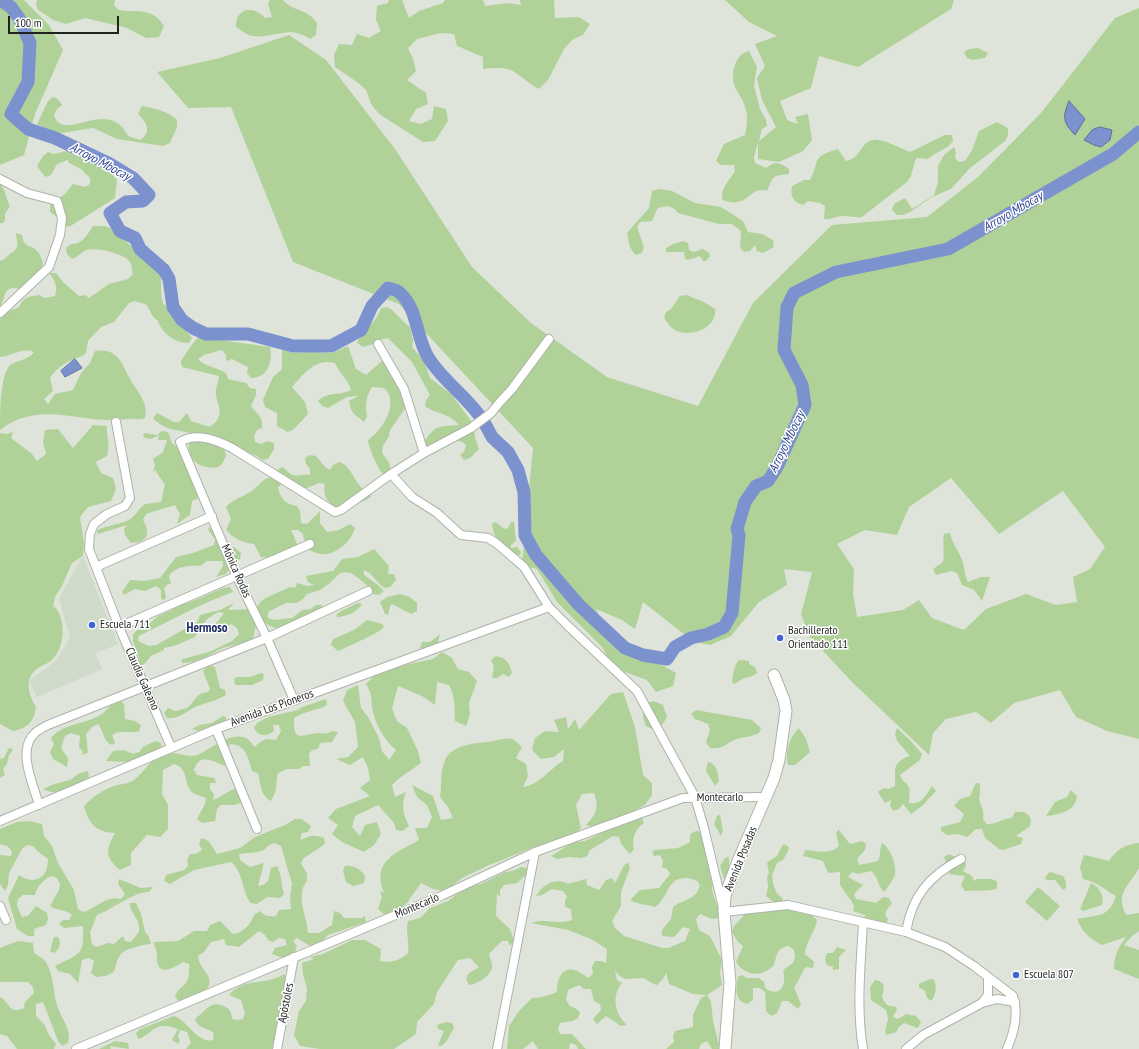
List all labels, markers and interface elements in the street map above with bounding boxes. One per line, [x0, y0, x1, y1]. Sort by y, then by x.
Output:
scale bar [10, 8, 121, 34]
text: 100 m [15, 15, 42, 30]
water label: Arroyo Mbocay [67, 140, 133, 184]
water label: Arroyo Mbocay [980, 189, 1046, 235]
water label: Arroyo Mbocay [765, 409, 809, 475]
street label: Mónica Rodas [218, 542, 254, 600]
place label: Escuela 711 [100, 618, 150, 632]
marker: Escuela 711 [87, 620, 97, 630]
district label: Hermoso [186, 620, 228, 636]
place label: Bachillerato Orientado 111 [788, 624, 848, 652]
marker: Bachillerato Orientado 111 [775, 633, 785, 643]
street label: Claudia Galeano [122, 645, 162, 713]
street label: Avenida Los Pioneros [228, 686, 316, 730]
street label: Montecarlo [697, 791, 743, 805]
street label: Avenida Posadas [721, 825, 761, 893]
street label: Montecarlo [393, 890, 441, 922]
place label: Escuela 807 [1024, 968, 1074, 982]
marker: Escuela 807 [1011, 970, 1021, 980]
street label: Apóstoles [275, 982, 297, 1024]

